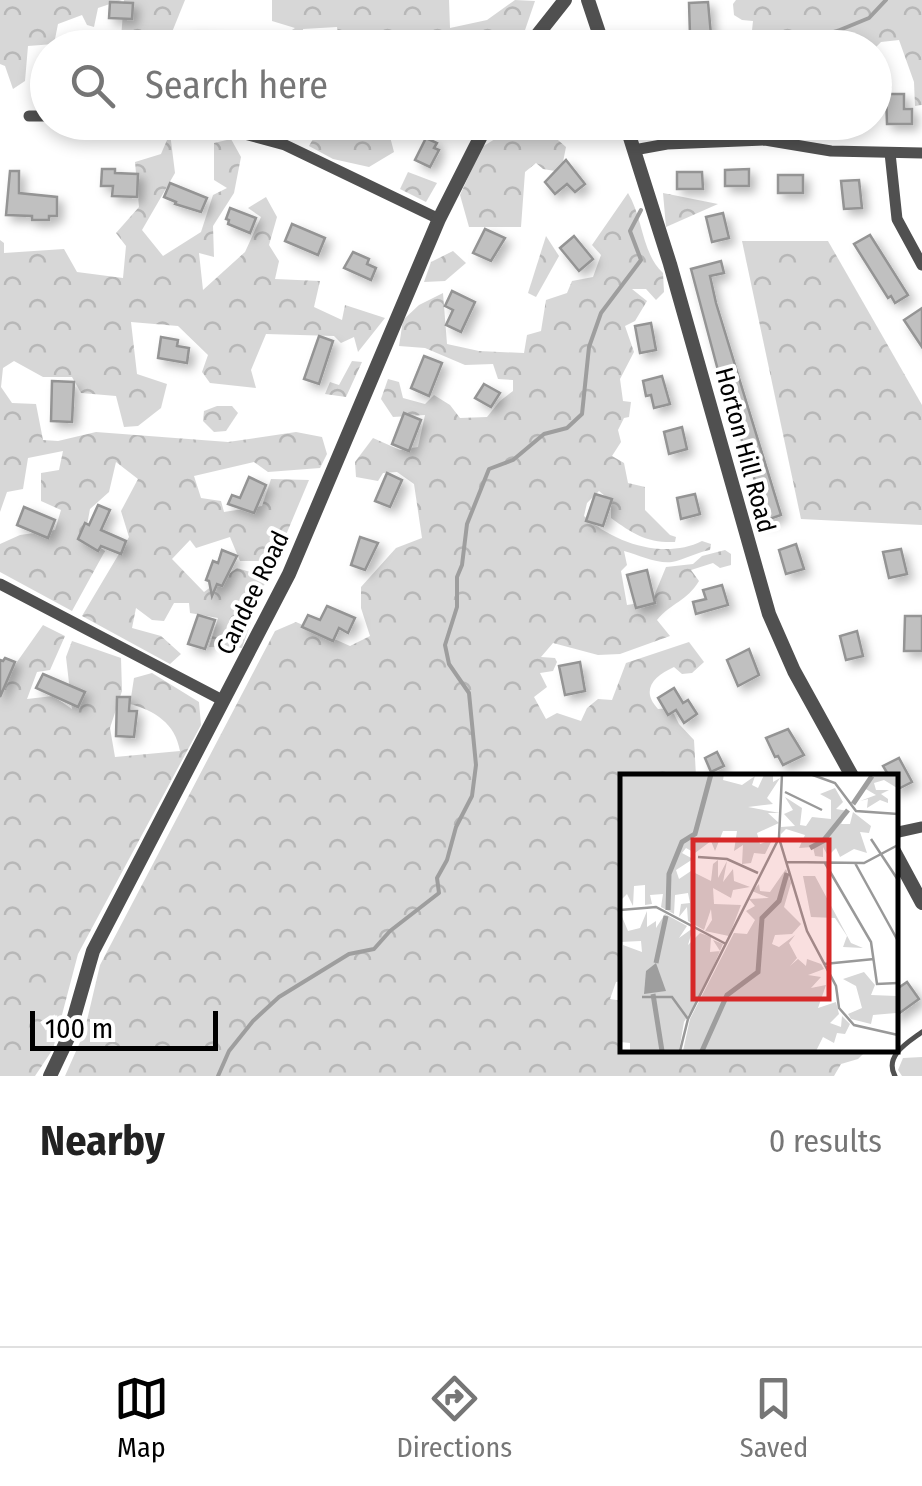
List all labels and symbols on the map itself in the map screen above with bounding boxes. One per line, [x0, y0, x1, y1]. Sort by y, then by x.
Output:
street label: Horton Hill Road [709, 364, 781, 536]
street label: Candee Road [210, 526, 296, 660]
inset map [620, 774, 897, 1051]
scale bar [30, 1006, 218, 1050]

